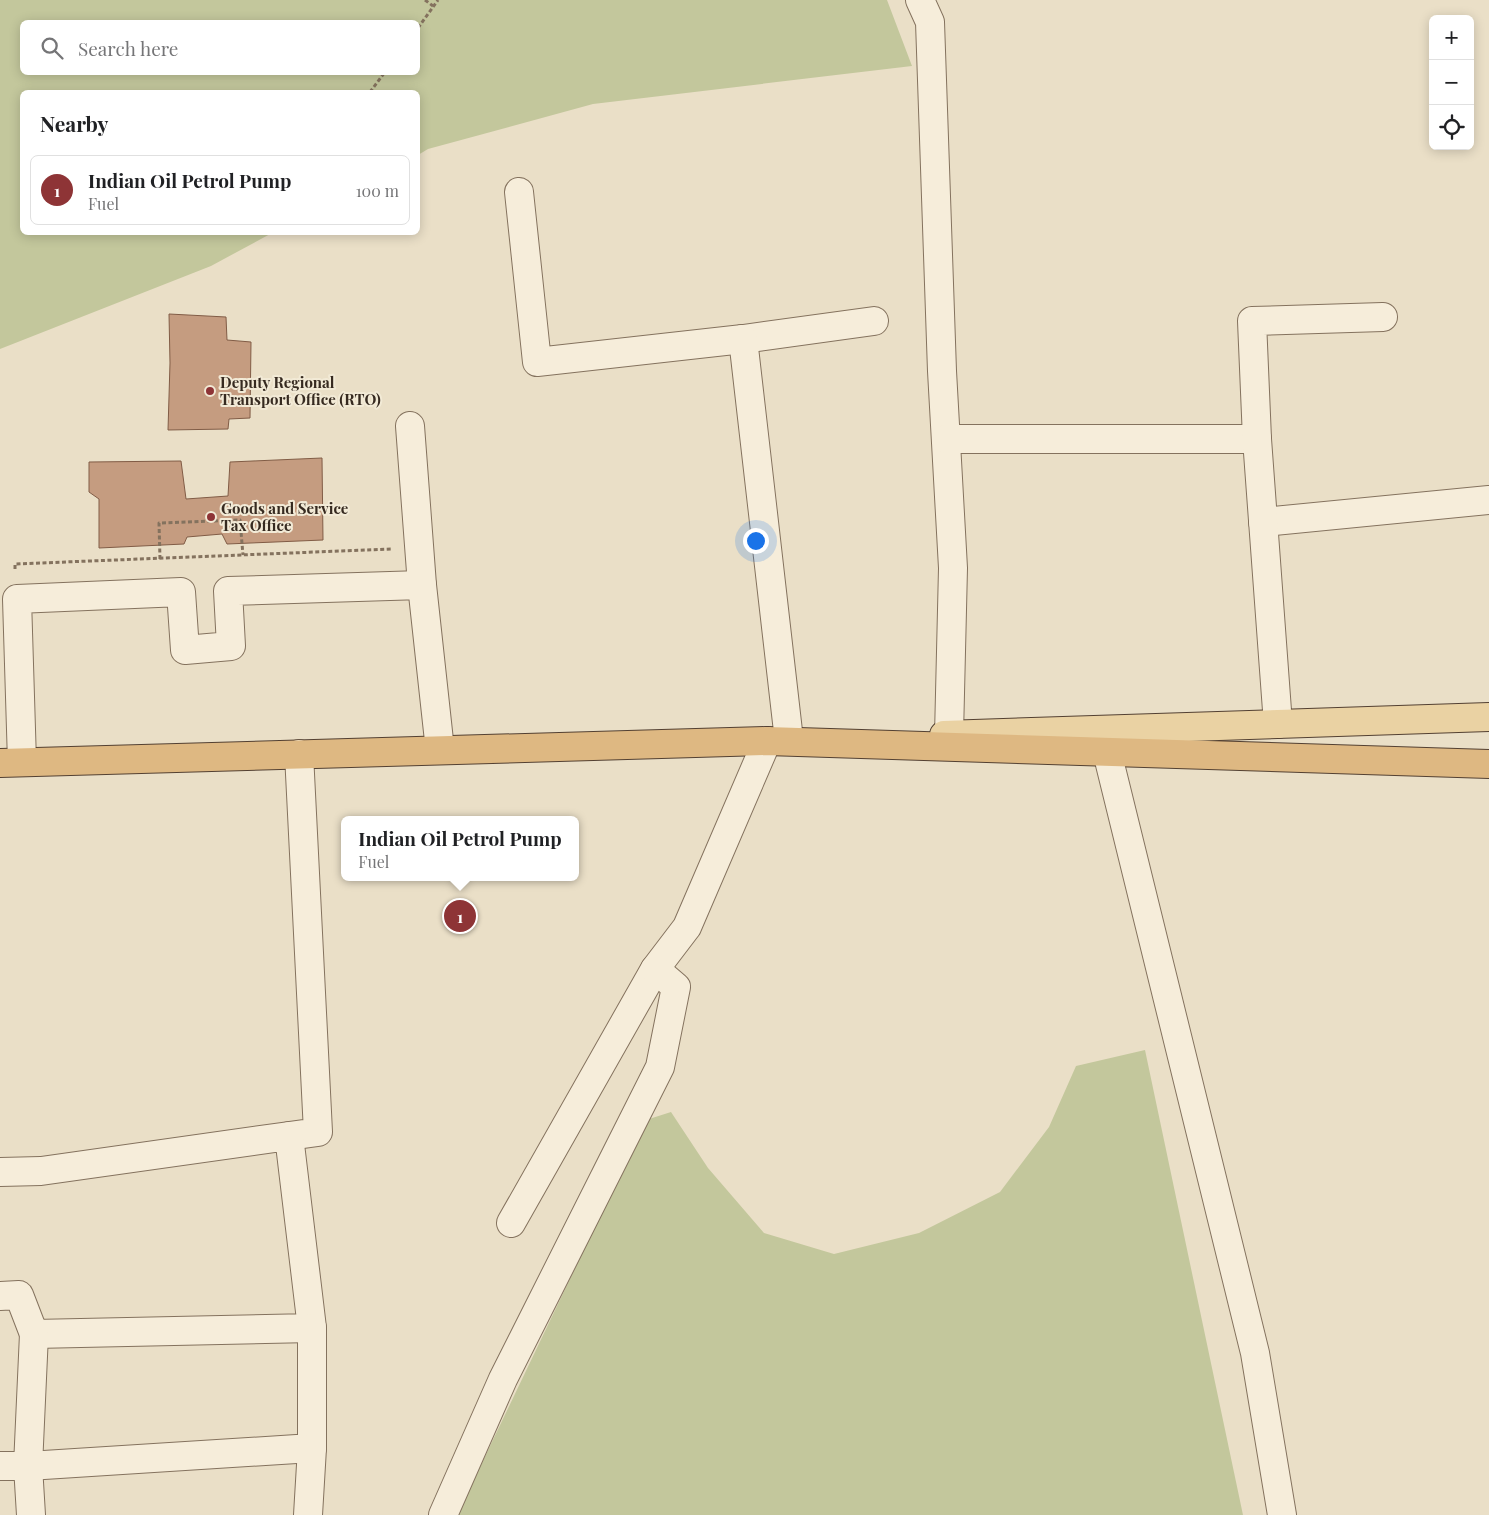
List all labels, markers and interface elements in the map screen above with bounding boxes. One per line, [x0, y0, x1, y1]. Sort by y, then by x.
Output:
map controls [1429, 15, 1474, 150]
button: + [1429, 15, 1474, 60]
search box [20, 20, 420, 75]
icon: search [38, 34, 66, 62]
text: Search here [78, 35, 178, 61]
button: − [1429, 60, 1474, 105]
button: locate [1429, 105, 1474, 150]
text: Nearby [40, 109, 109, 137]
text: Indian Oil Petrol Pump [88, 167, 291, 193]
text: 1 [54, 180, 60, 201]
text: 100 m [356, 180, 399, 201]
text: Fuel [88, 193, 119, 214]
place label: Deputy Regional Transport Office (RTO) [220, 372, 381, 409]
marker: Deputy Regional Transport Office (RTO) [204, 385, 216, 397]
place label: Goods and Service Tax Office [221, 498, 349, 535]
marker: Goods and Service Tax Office [205, 511, 217, 523]
your location [743, 528, 769, 554]
popup [341, 816, 579, 881]
text: Indian Oil Petrol Pump [358, 825, 562, 851]
text: Fuel [358, 851, 389, 872]
pin: 1 [444, 897, 476, 935]

